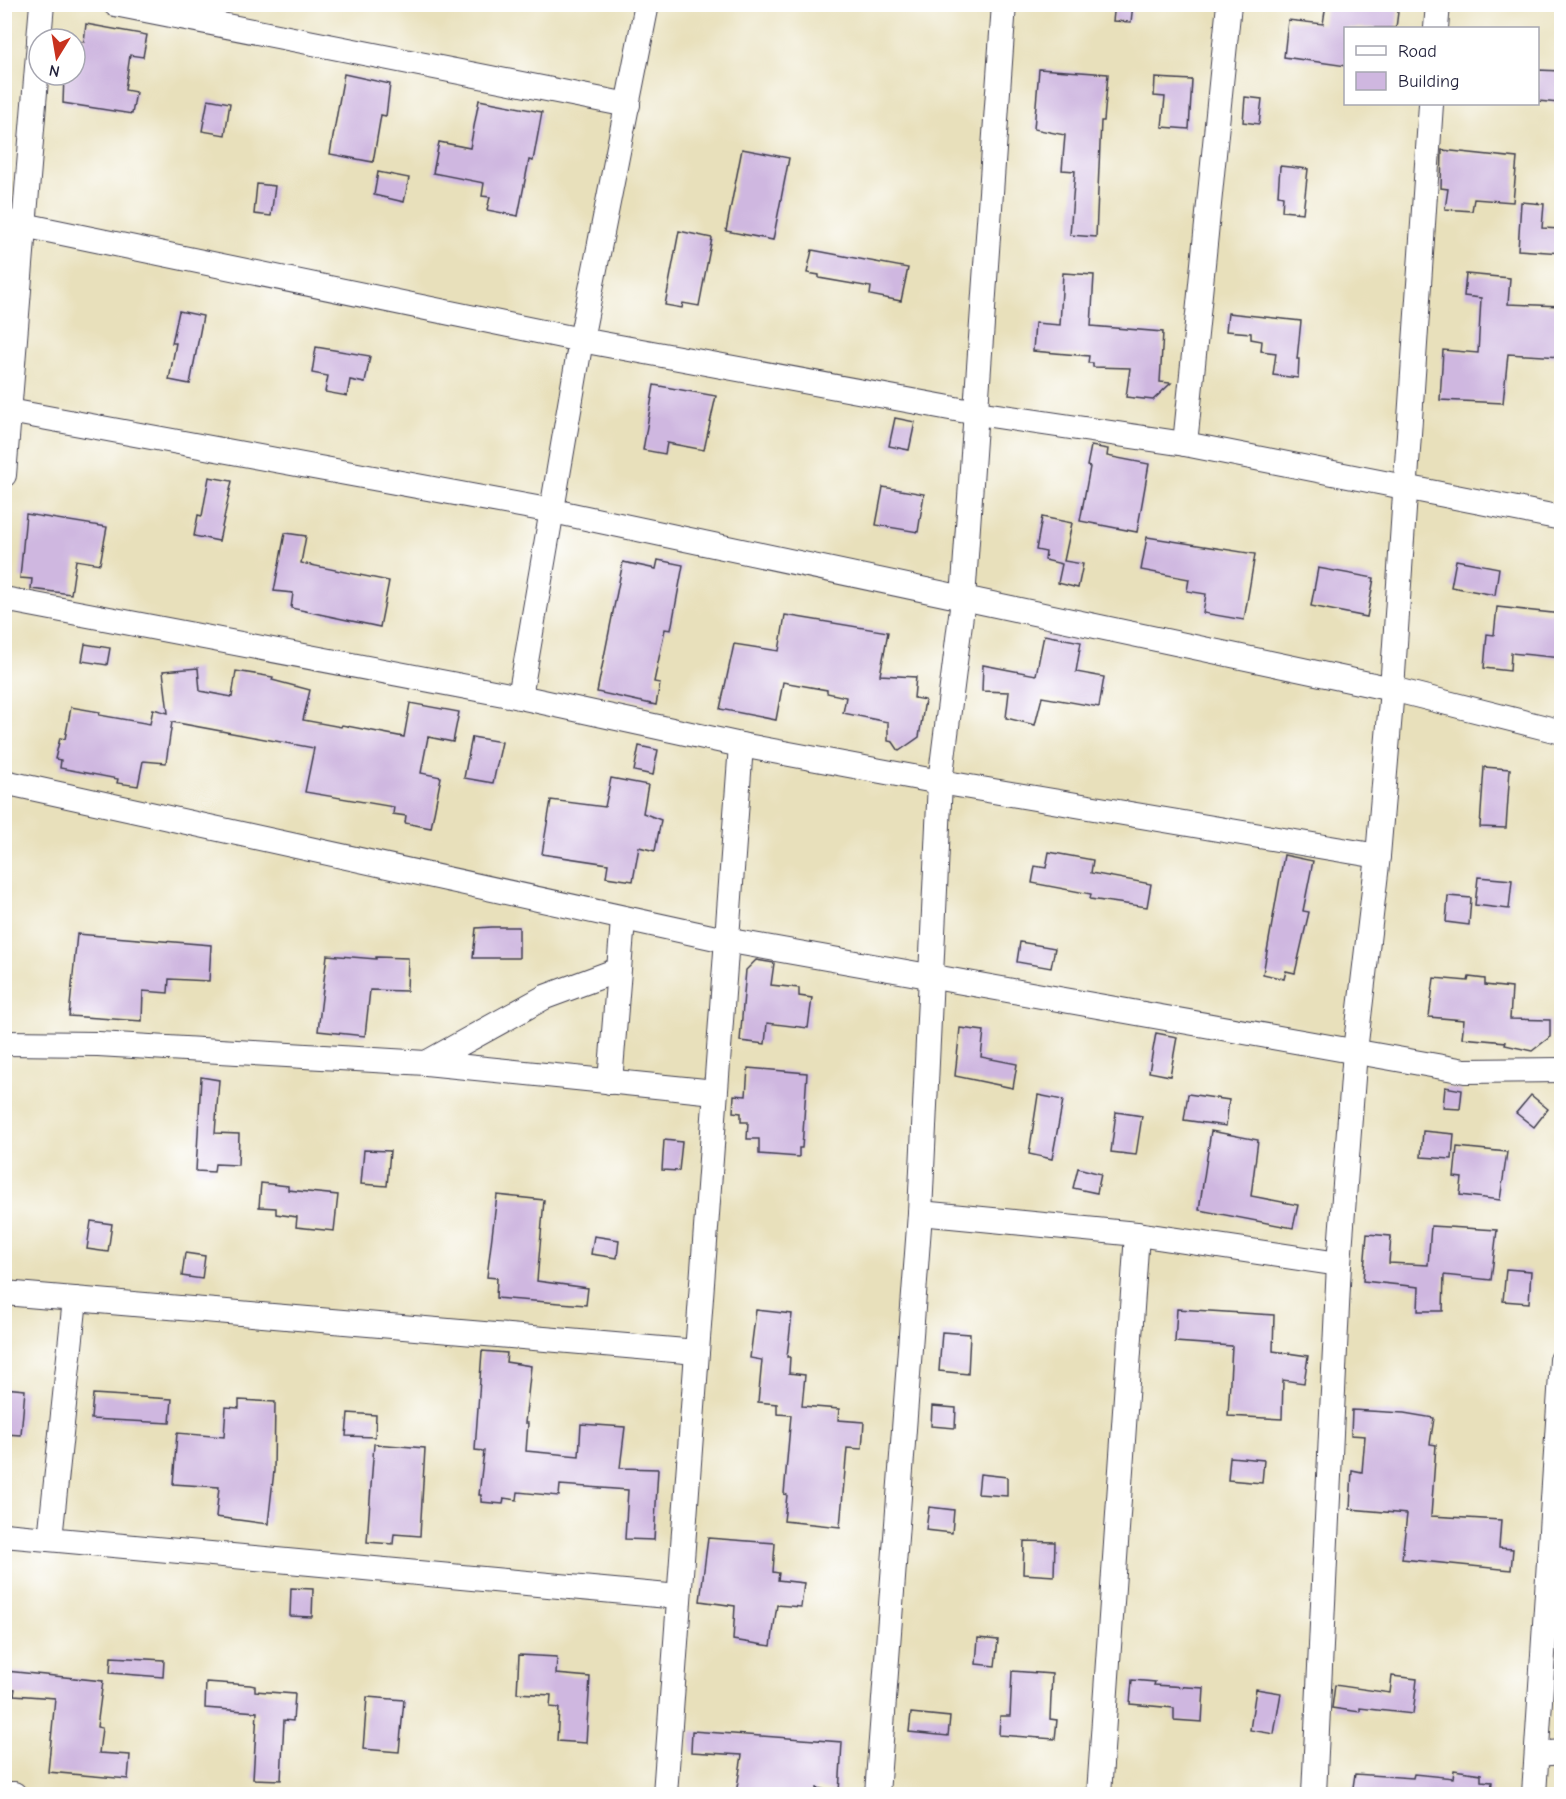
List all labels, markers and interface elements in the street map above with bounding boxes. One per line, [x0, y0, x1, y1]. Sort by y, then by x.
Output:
north arrow [27, 27, 87, 87]
legend [1344, 27, 1539, 105]
text: Road [1398, 41, 1437, 62]
text: N [47, 61, 61, 81]
text: Building [1398, 71, 1460, 92]

